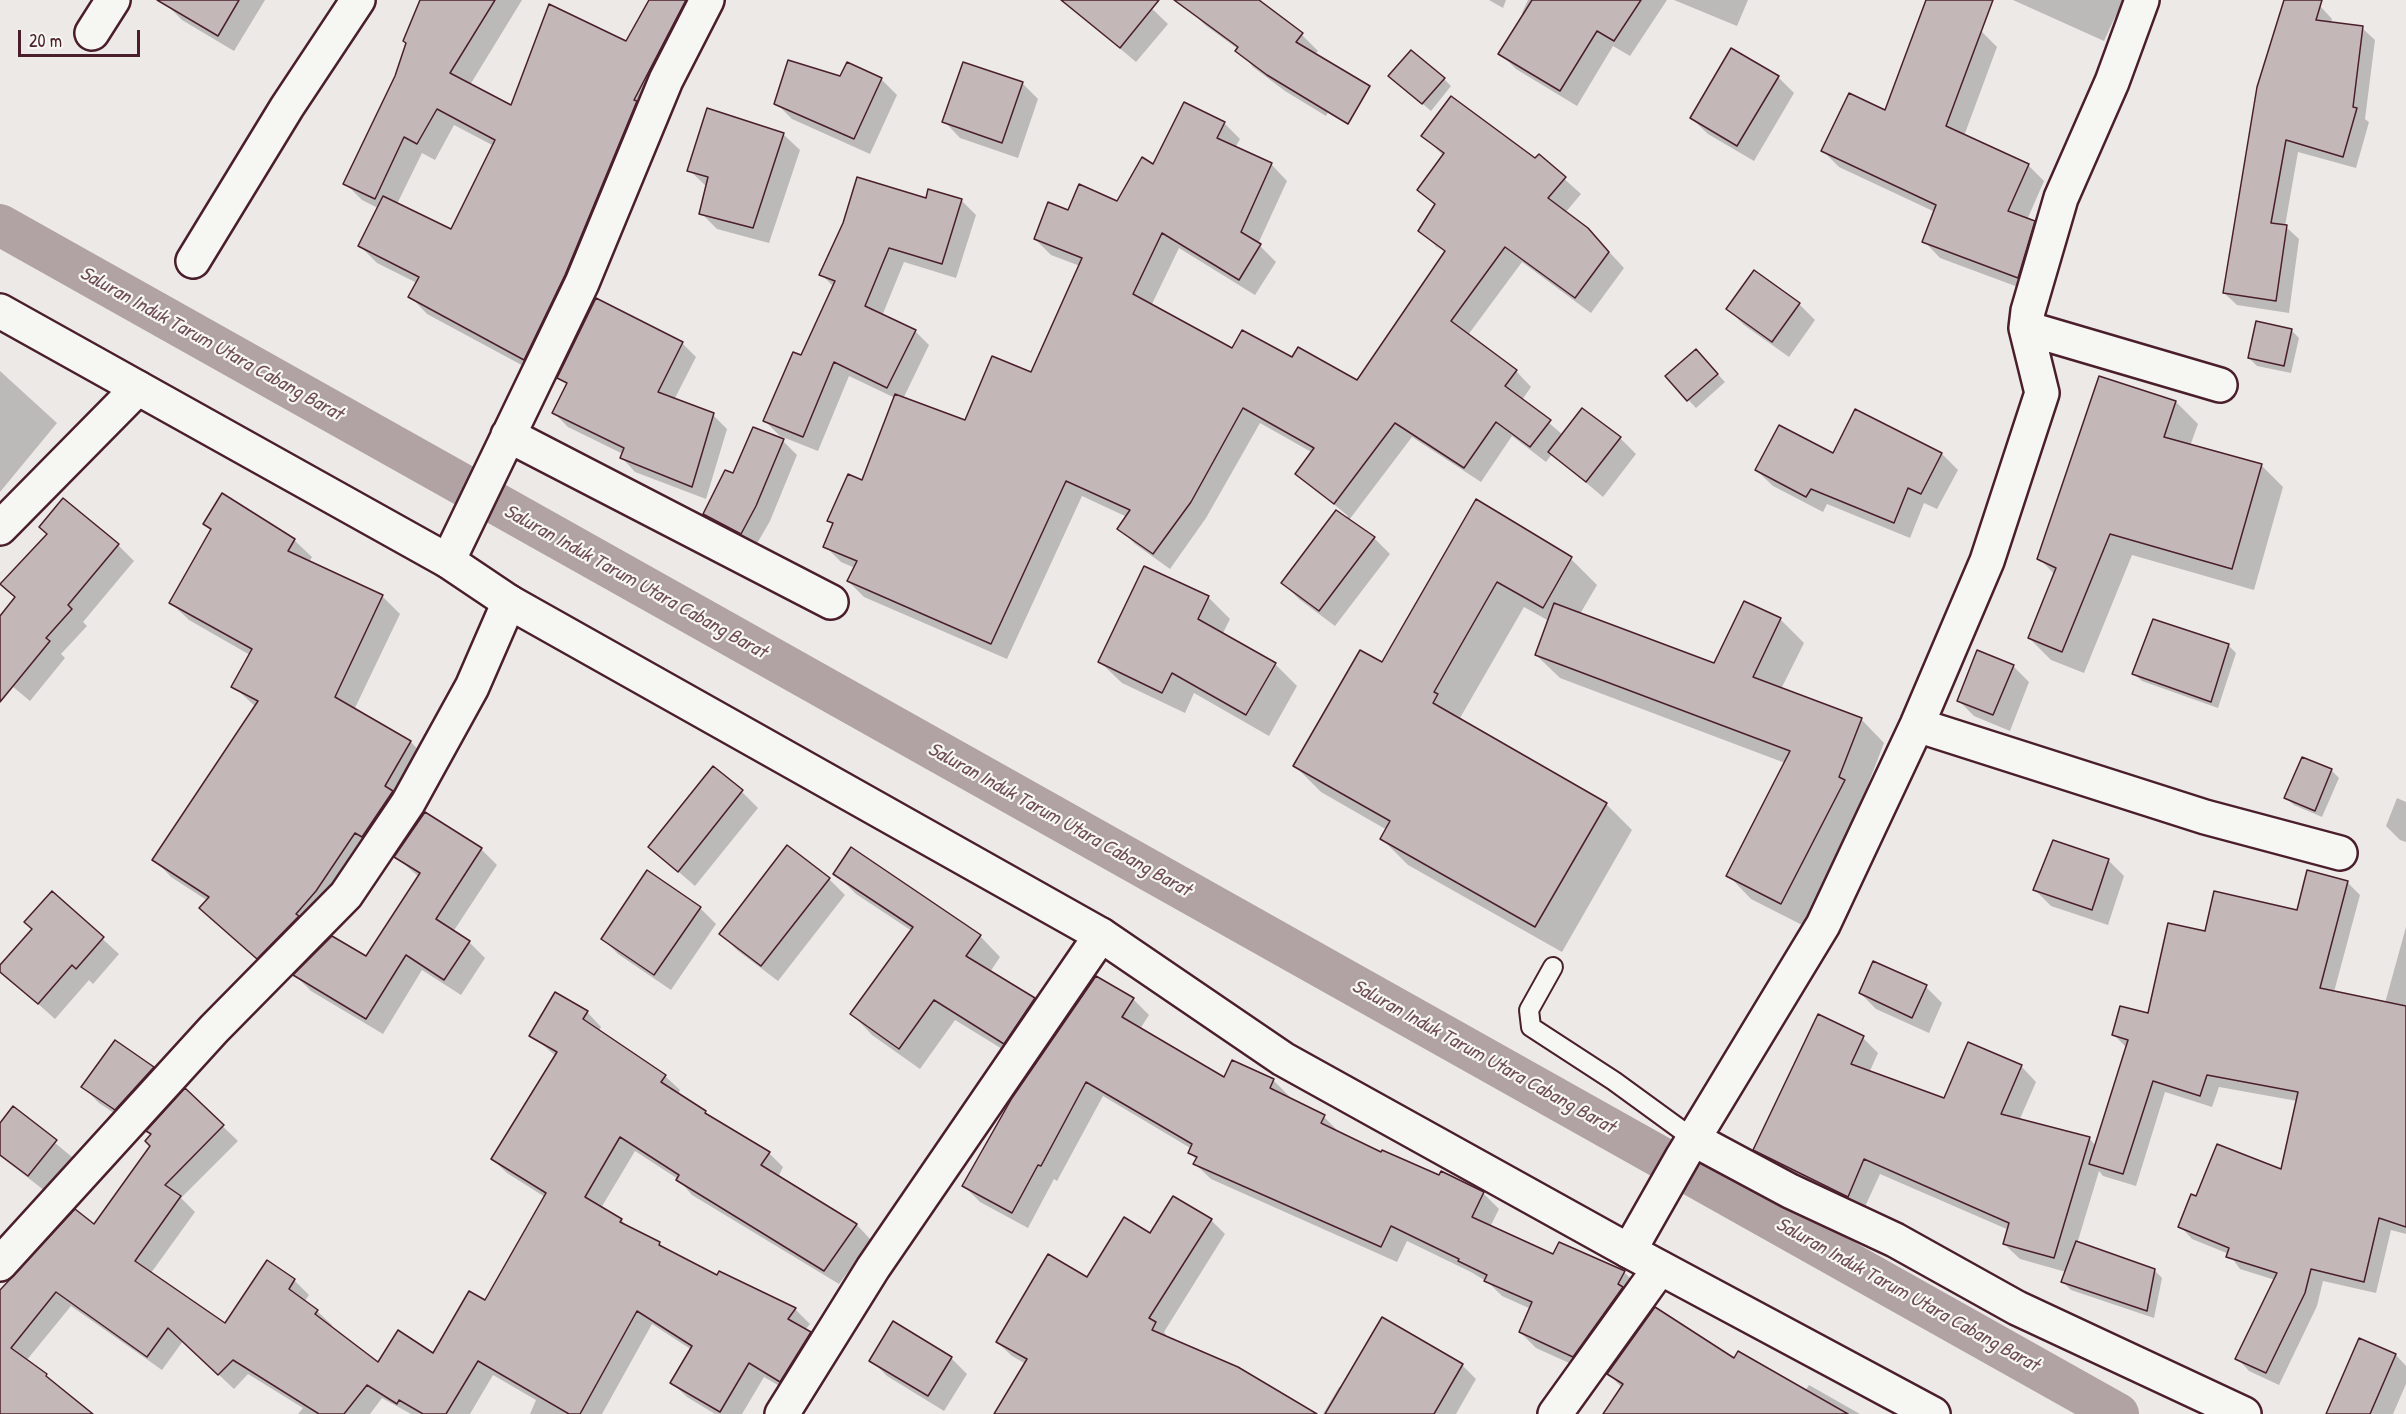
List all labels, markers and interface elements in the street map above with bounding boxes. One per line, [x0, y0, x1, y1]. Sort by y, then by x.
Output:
scale bar [21, 18, 142, 56]
text: 20 m [29, 28, 62, 53]
water label: Saluran Induk Tarum Utara Cabang Barat [75, 262, 347, 426]
water label: Saluran Induk Tarum Utara Cabang Barat [499, 500, 771, 664]
water label: Saluran Induk Tarum Utara Cabang Barat [923, 738, 1195, 902]
water label: Saluran Induk Tarum Utara Cabang Barat [1347, 975, 1619, 1139]
water label: Saluran Induk Tarum Utara Cabang Barat [1771, 1213, 2043, 1377]

